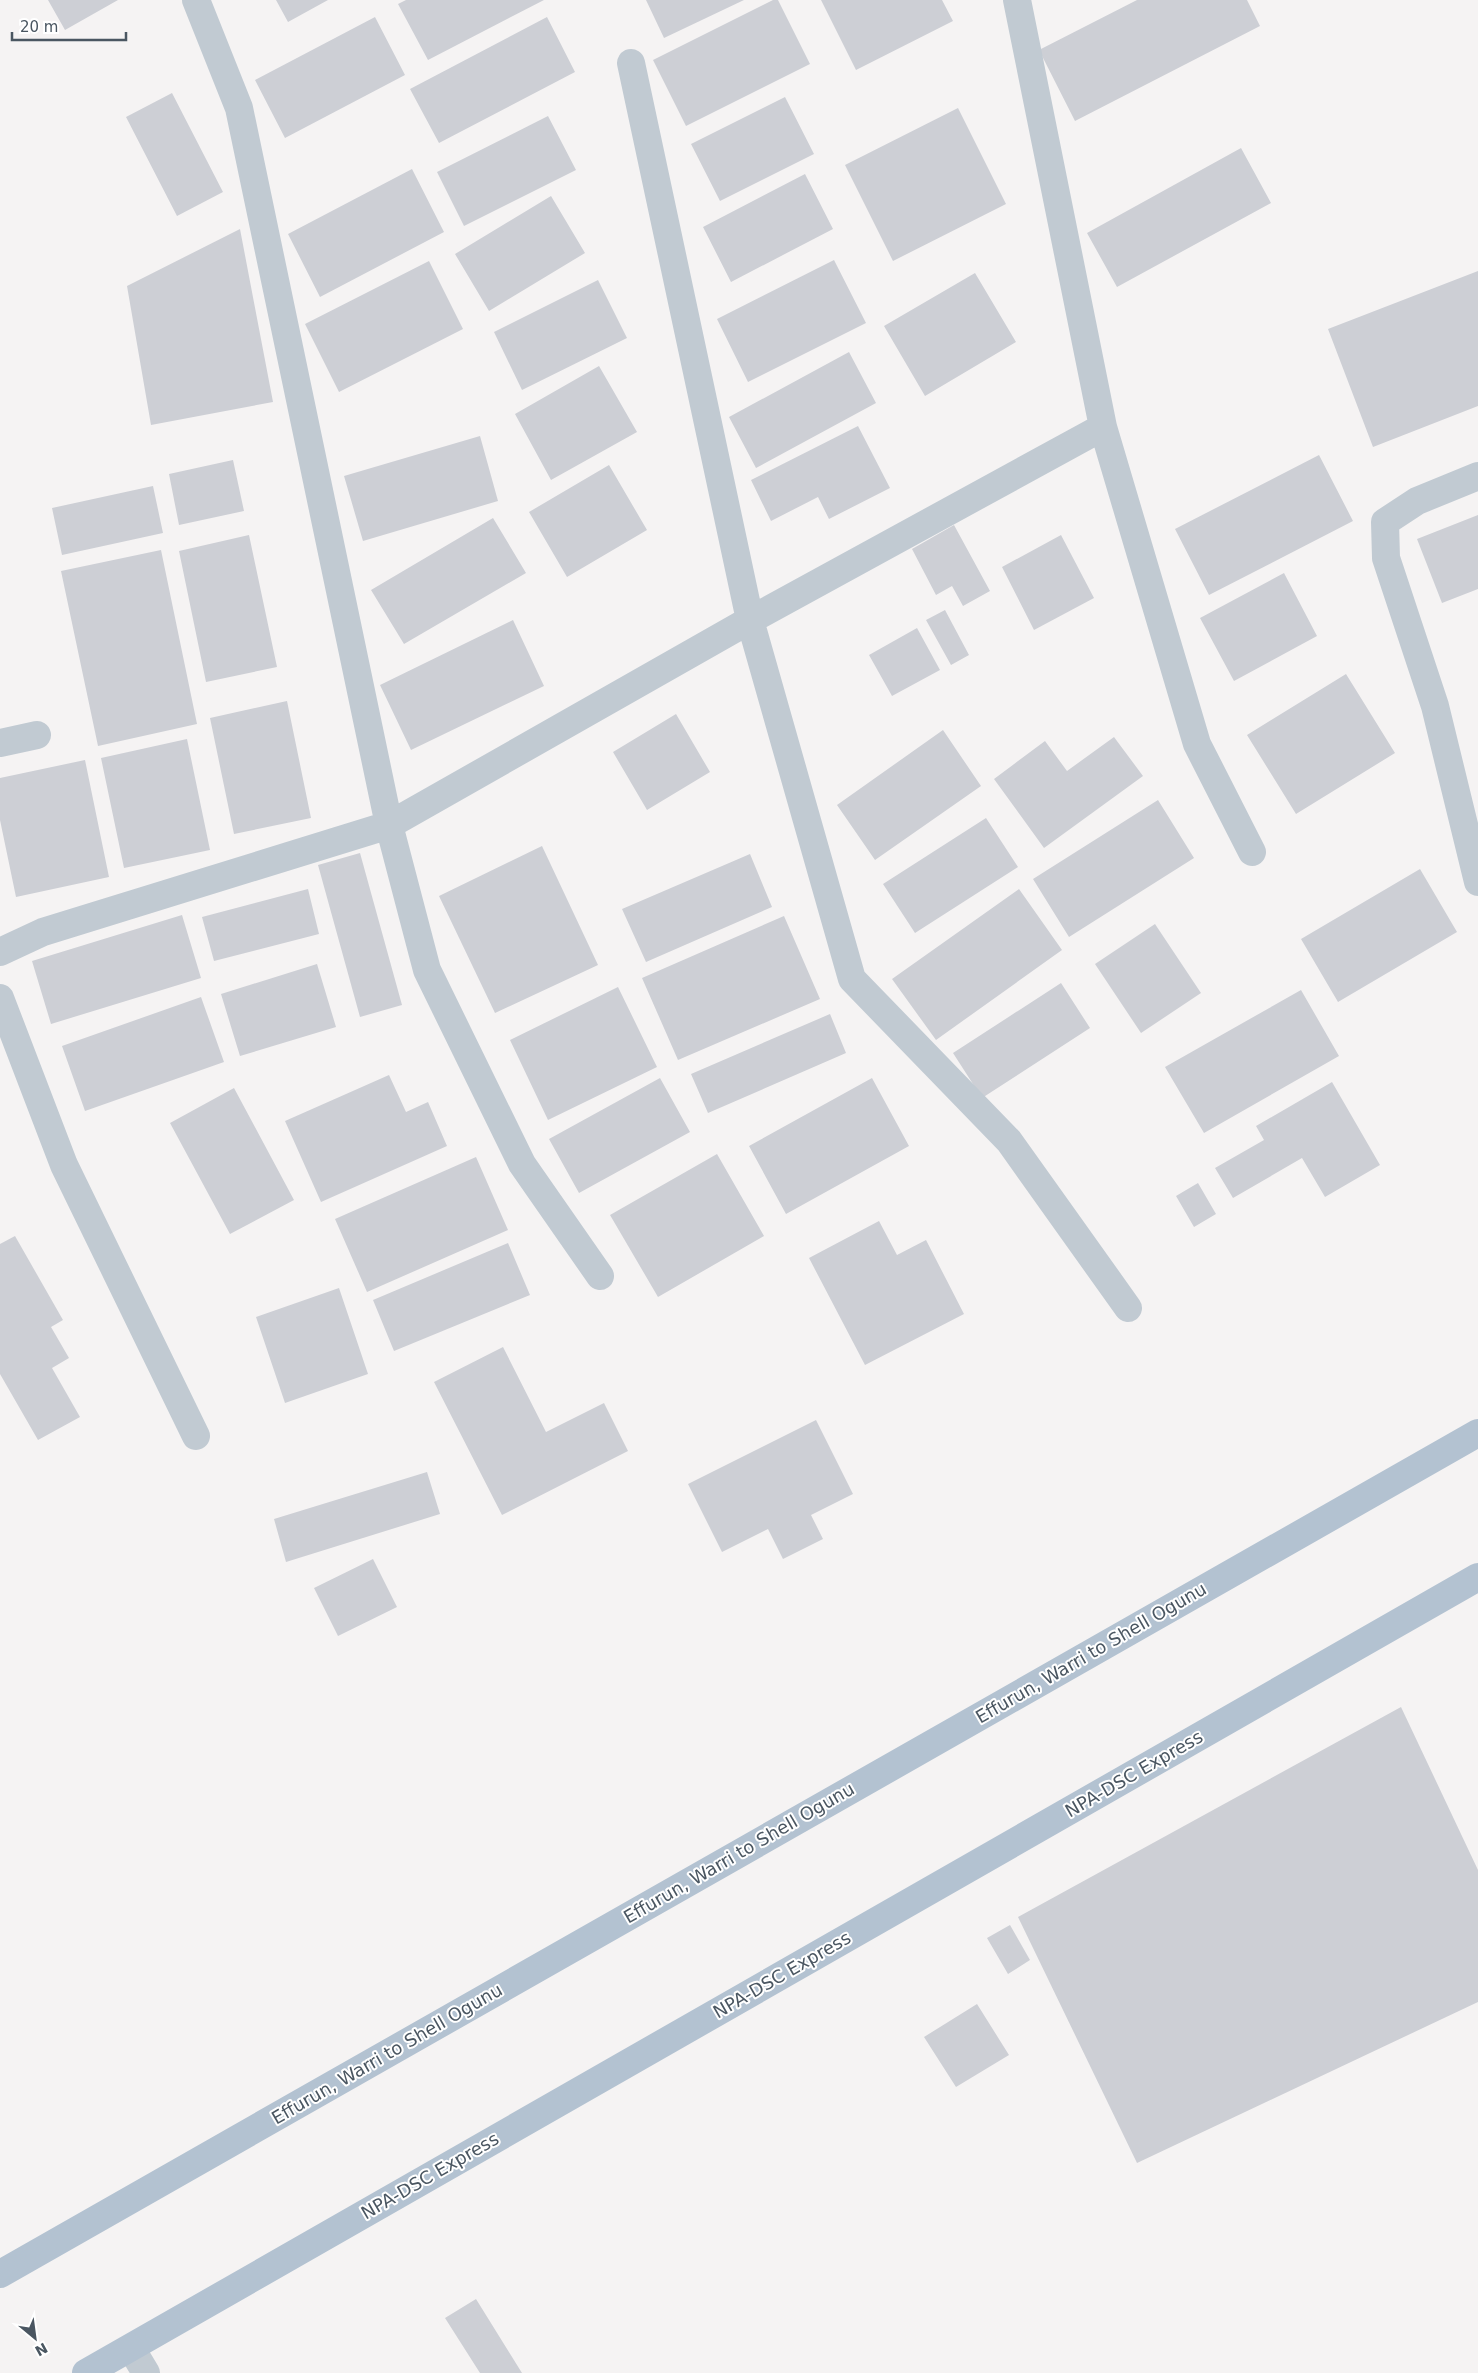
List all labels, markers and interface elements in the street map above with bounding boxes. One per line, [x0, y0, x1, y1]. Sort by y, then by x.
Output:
scale bar [12, 10, 126, 42]
text: 20 m [20, 18, 58, 36]
street label: Effurun, Warri to Shell Ogunu [972, 1578, 1210, 1727]
street label: NPA-DSC Express [1061, 1726, 1206, 1822]
street label: Effurun, Warri to Shell Ogunu [620, 1778, 858, 1927]
street label: NPA-DSC Express [709, 1927, 854, 2023]
street label: Effurun, Warri to Shell Ogunu [268, 1979, 506, 2128]
street label: NPA-DSC Express [357, 2128, 502, 2224]
north arrow [10, 2313, 60, 2363]
text: N [32, 2340, 50, 2359]

